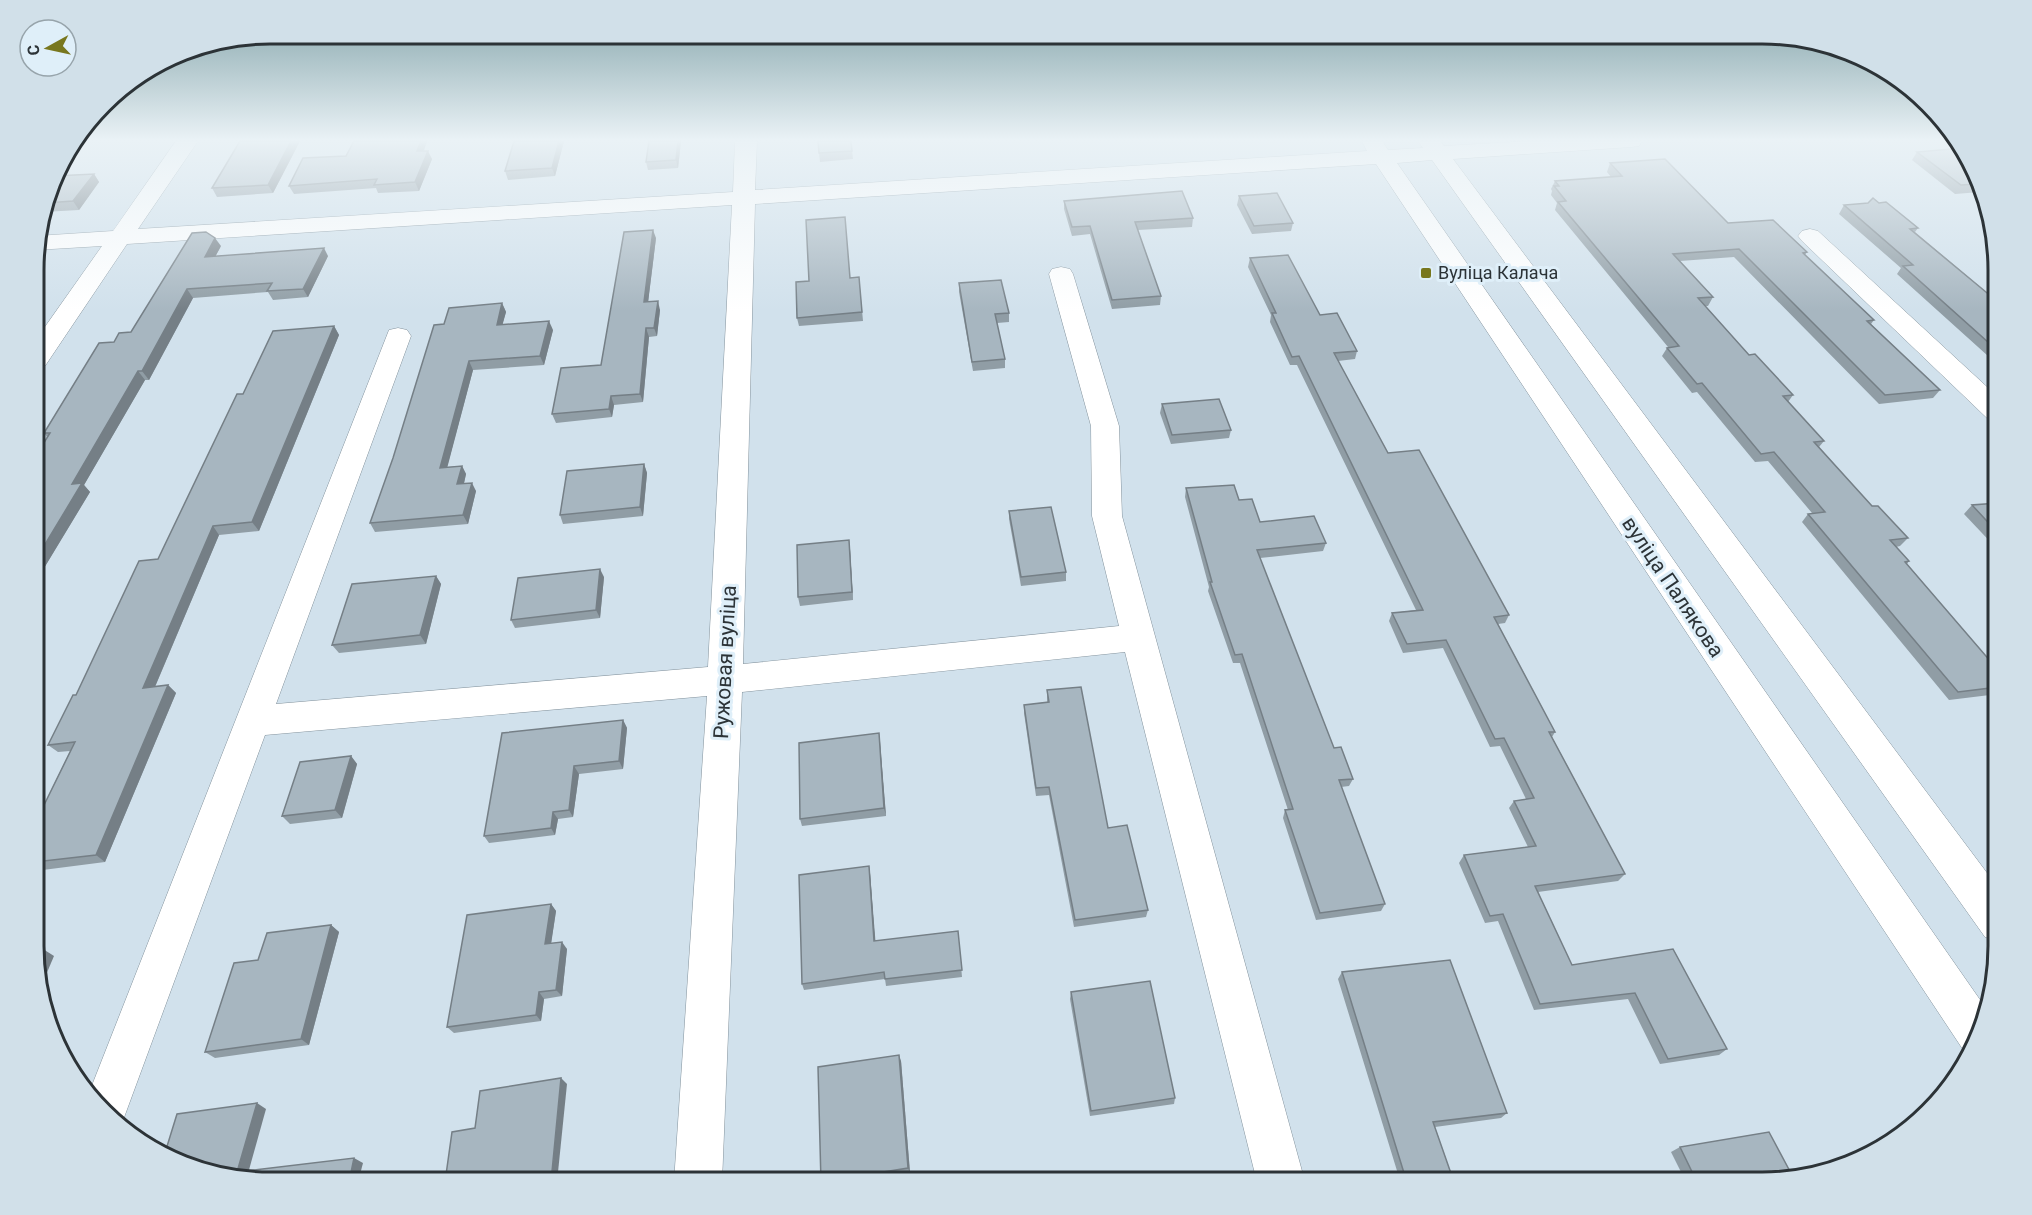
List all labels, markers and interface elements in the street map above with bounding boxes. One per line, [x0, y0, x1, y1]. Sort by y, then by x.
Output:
north arrow [18, 18, 78, 78]
text: С [24, 44, 44, 57]
place label: Вуліца Калача [1438, 262, 1558, 283]
marker: Вуліца Калача [1419, 266, 1433, 280]
street label: вуліца Палякова [1617, 512, 1729, 662]
street label: Ружовая вуліца [709, 585, 741, 739]

